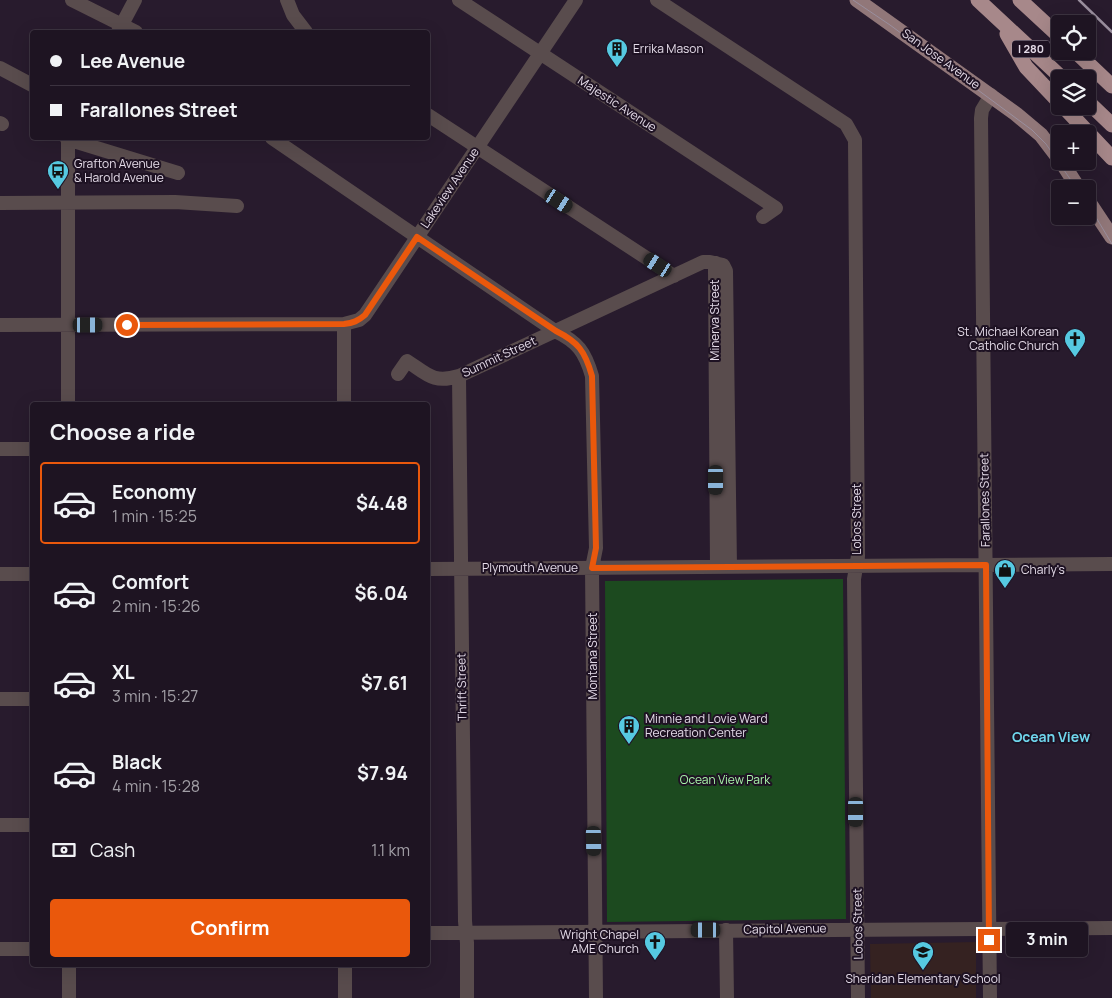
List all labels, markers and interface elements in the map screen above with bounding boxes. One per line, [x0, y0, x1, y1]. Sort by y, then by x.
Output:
map controls [1051, 15, 1096, 225]
button: locate [1051, 15, 1096, 60]
street label: San Jose Avenue [899, 24, 984, 93]
building icon: Errika Mason [605, 37, 629, 68]
place label: Errika Mason [633, 40, 704, 57]
road number: I 280 [1012, 41, 1050, 58]
text: Lee Avenue [80, 48, 185, 74]
button: layers [1051, 70, 1096, 115]
street label: Majestic Avenue [575, 72, 660, 135]
text: Farallones Street [80, 97, 238, 123]
button: + [1051, 125, 1096, 170]
street label: Lakeview Avenue [416, 144, 483, 231]
place label: Grafton Avenue & Harold Avenue [74, 155, 164, 186]
bus stop icon: Grafton Avenue & Harold Avenue [46, 159, 70, 190]
button: − [1051, 180, 1096, 225]
car [542, 187, 575, 215]
car [641, 251, 674, 279]
street label: Minerva Street [706, 279, 723, 361]
route start [116, 314, 138, 336]
car [73, 318, 103, 333]
place label: St. Michael Korean Catholic Church [957, 323, 1059, 354]
church icon: St. Michael Korean Catholic Church [1063, 327, 1087, 358]
street label: Summit Street [459, 332, 539, 381]
text: Choose a ride [50, 417, 195, 447]
street label: Farallones Street [975, 453, 994, 547]
car [708, 465, 723, 495]
text: Economy [112, 479, 196, 505]
icon: car [52, 481, 97, 526]
street label: Lobos Street [848, 483, 865, 555]
text: $4.48 [356, 490, 408, 516]
text: 1 min · 15:25 [112, 505, 197, 527]
shop icon: Charly's [993, 558, 1017, 589]
street label: Plymouth Avenue [482, 559, 578, 576]
place label: Charly's [1021, 561, 1065, 578]
text: Comfort [112, 569, 189, 595]
icon: car [52, 571, 97, 616]
text: $6.04 [354, 580, 408, 606]
text: 2 min · 15:26 [112, 595, 200, 617]
street label: Montana Street [584, 612, 601, 700]
street label: Thrift Street [452, 653, 471, 721]
text: XL [112, 659, 135, 685]
icon: car [52, 661, 97, 706]
text: $7.61 [361, 670, 408, 696]
text: 3 min · 15:27 [112, 685, 198, 707]
place label: Minnie and Lovie Ward Recreation Center [645, 710, 768, 741]
building icon: Minnie and Lovie Ward Recreation Center [617, 714, 641, 745]
district label: Ocean View [1012, 727, 1090, 746]
text: Black [112, 749, 161, 775]
icon: car [52, 751, 97, 796]
text: $7.94 [357, 760, 408, 786]
park label: Ocean View Park [680, 771, 771, 788]
text: 4 min · 15:28 [112, 775, 200, 797]
car [848, 797, 863, 827]
car [586, 826, 601, 856]
icon: cash [50, 836, 78, 864]
text: Cash [90, 837, 135, 863]
text: 1.1 km [371, 839, 410, 861]
street label: Lobos Street [848, 888, 867, 960]
button: Confirm [50, 899, 410, 957]
street label: Capitol Avenue [743, 919, 827, 938]
callout: 3 min [1006, 922, 1089, 958]
car [691, 923, 721, 938]
place label: Wright Chapel AME Church [560, 926, 639, 957]
text: 3 min [1026, 928, 1068, 950]
route end [978, 929, 1000, 951]
church icon: Wright Chapel AME Church [643, 930, 667, 961]
school or university icon: Sheridan Elementary School [911, 940, 935, 971]
place label: Sheridan Elementary School [845, 970, 1001, 987]

